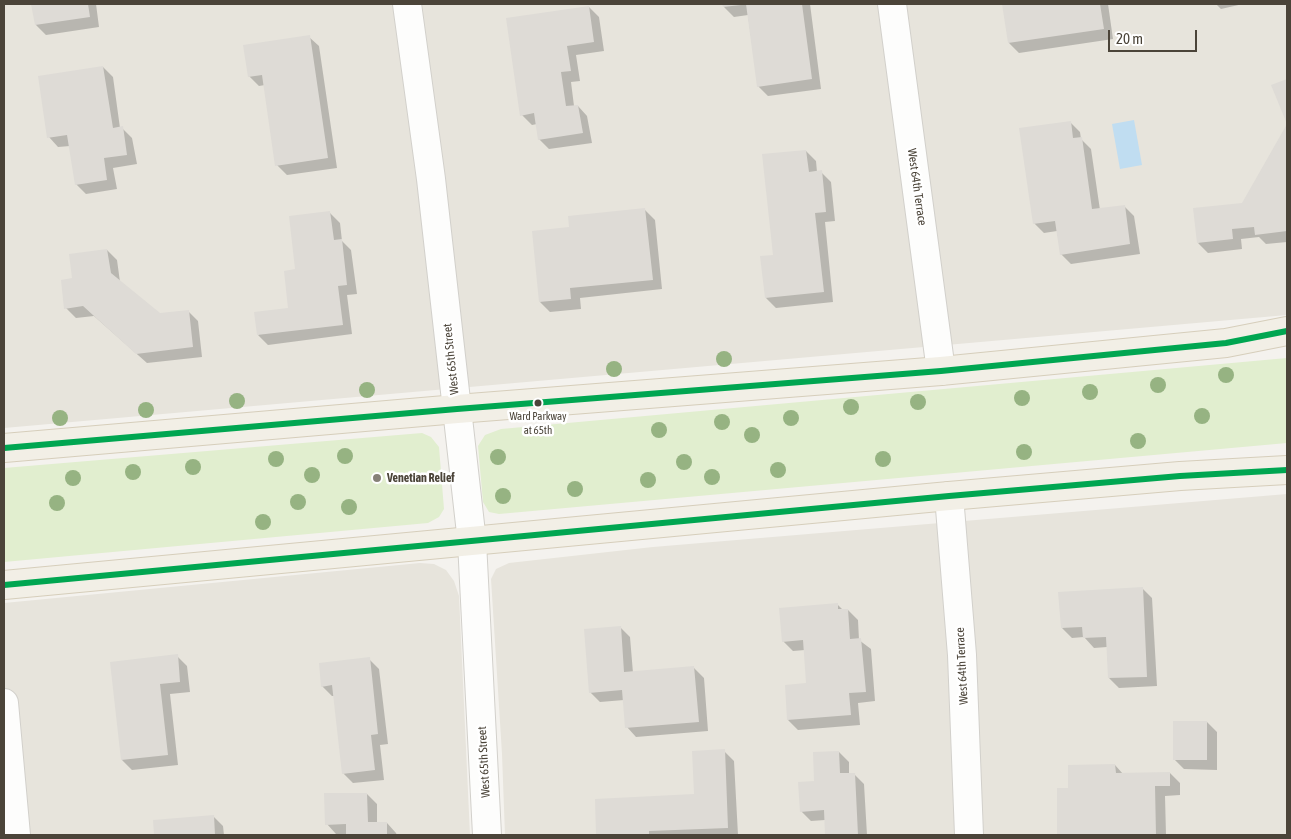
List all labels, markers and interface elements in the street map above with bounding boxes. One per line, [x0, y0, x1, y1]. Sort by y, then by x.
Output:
scale bar [1111, 20, 1200, 52]
text: 20 m [1116, 30, 1143, 47]
street label: West 64th Terrace [904, 148, 930, 226]
street label: West 65th Street [440, 323, 462, 395]
marker: Ward Parkway at 65th [533, 398, 543, 408]
place label: Ward Parkway at 65th [509, 410, 567, 436]
place label: Venetian Relief [387, 471, 455, 485]
marker: Venetian Relief [371, 472, 383, 484]
street label: West 64th Terrace [953, 627, 971, 705]
street label: West 65th Street [475, 726, 493, 798]

